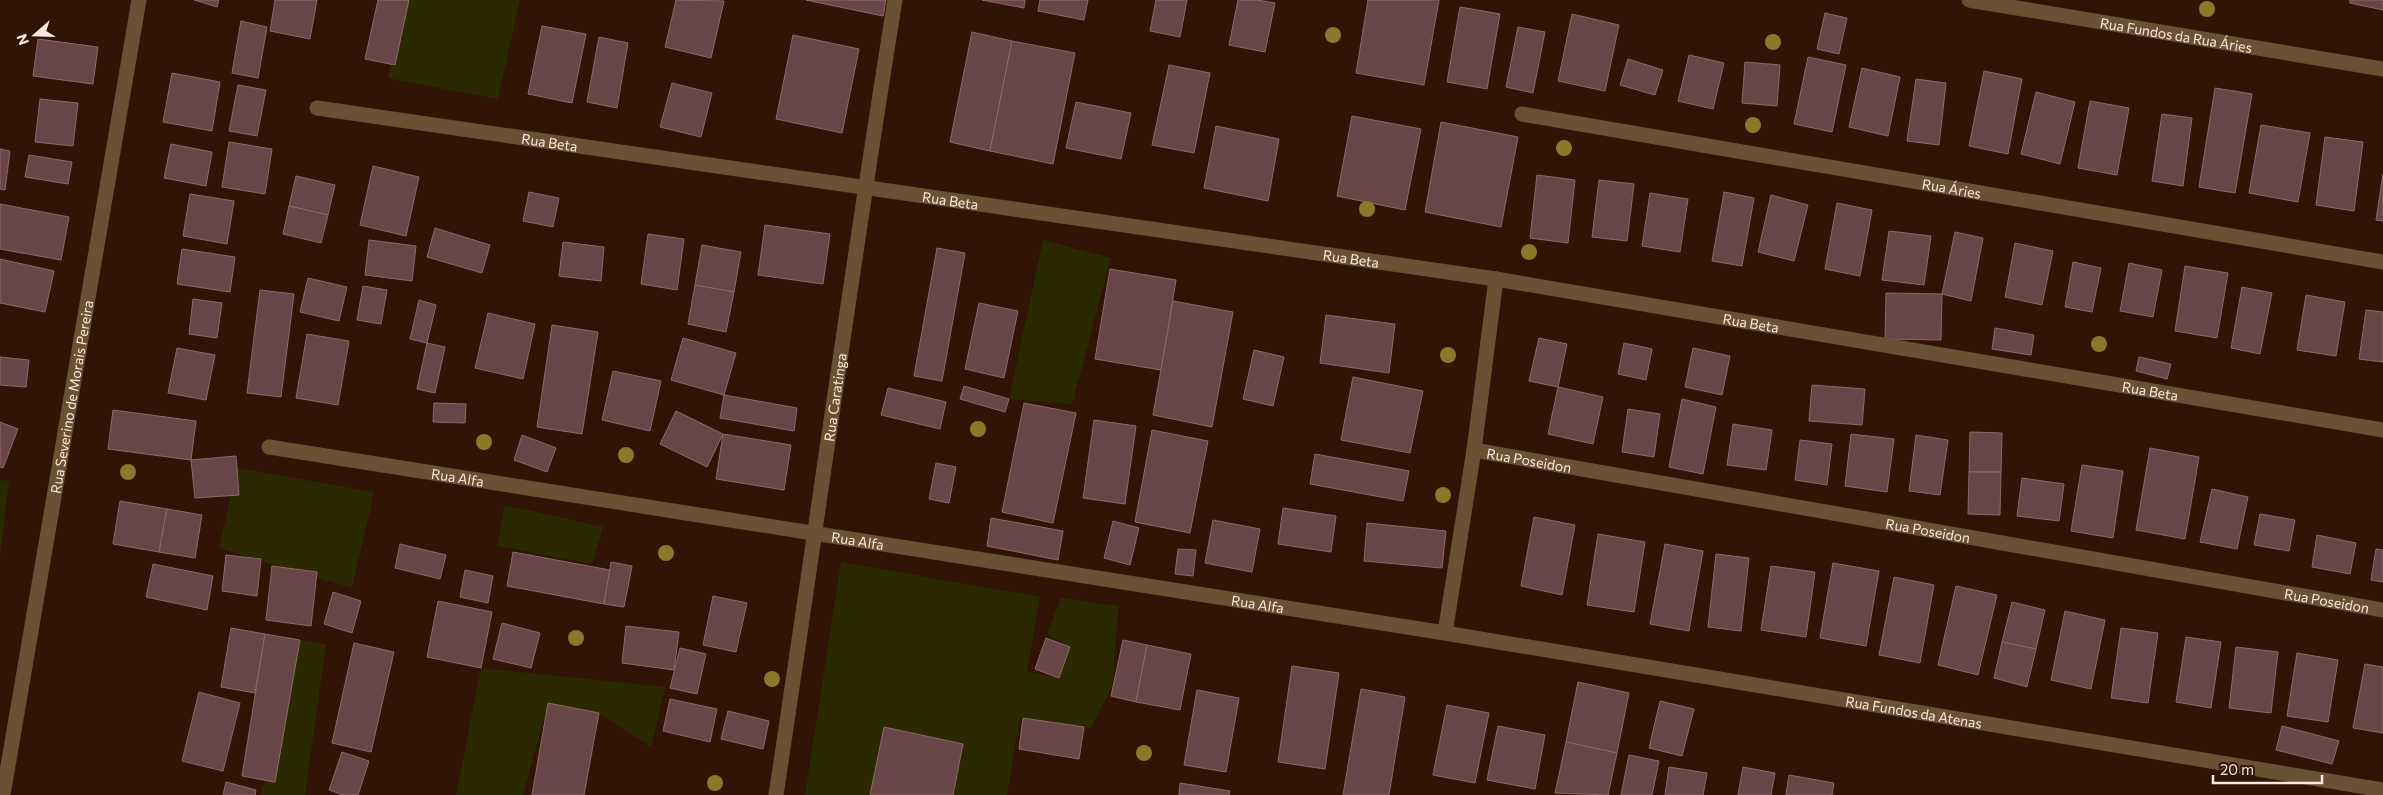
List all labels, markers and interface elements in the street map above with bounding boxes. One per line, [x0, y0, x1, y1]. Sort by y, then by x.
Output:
north arrow [10, 10, 60, 60]
street label: Rua Fundos da Rua Áries [2099, 13, 2254, 56]
text: N [13, 32, 32, 47]
street label: Rua Beta [520, 129, 579, 154]
street label: Rua Áries [1921, 174, 1983, 201]
street label: Rua Beta [921, 187, 980, 212]
street label: Rua Beta [1322, 246, 1380, 270]
street label: Rua Severino de Morais Pereira [46, 299, 96, 495]
street label: Rua Beta [1722, 309, 1780, 336]
street label: Rua Caratinga [820, 352, 849, 443]
street label: Rua Beta [2121, 377, 2180, 404]
street label: Rua Poseidon [1485, 444, 1573, 476]
street label: Rua Alfa [430, 464, 485, 489]
street label: Rua Poseidon [1884, 514, 1972, 546]
street label: Rua Alfa [830, 528, 885, 553]
street label: Rua Poseidon [2283, 584, 2371, 616]
street label: Rua Alfa [1230, 591, 1285, 616]
street label: Rua Fundos da Atenas [1844, 692, 1983, 731]
scale bar [2213, 752, 2322, 784]
text: 20 m [2220, 760, 2254, 778]

